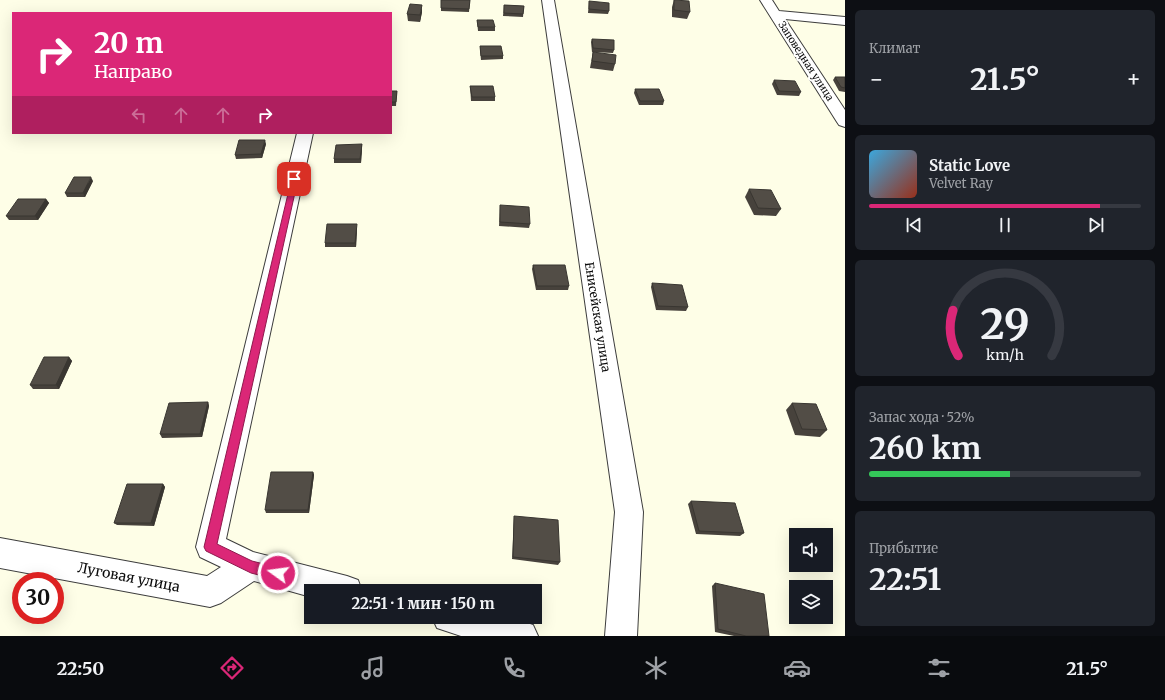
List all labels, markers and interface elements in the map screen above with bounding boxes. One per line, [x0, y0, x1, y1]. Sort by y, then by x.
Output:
street label: Заповедная улица [775, 19, 837, 104]
text: 20 m [94, 25, 163, 61]
icon: right [28, 28, 80, 80]
text: Климат [869, 40, 920, 57]
text: Направо [94, 60, 172, 83]
text: 21.5° [970, 60, 1040, 98]
text: − [869, 65, 884, 93]
text: + [1126, 65, 1141, 93]
icon: left [128, 104, 150, 126]
icon: ahead [170, 104, 192, 126]
icon: ahead [212, 104, 234, 126]
icon: right [254, 104, 276, 126]
text: Static Love [929, 156, 1010, 175]
pin [277, 162, 311, 196]
icon: arrive [283, 168, 305, 190]
text: Velvet Ray [929, 175, 993, 192]
icon: previous [903, 214, 925, 236]
icon: pause [994, 214, 1016, 236]
icon: next [1085, 214, 1107, 236]
street label: Енисейская улица [582, 261, 614, 374]
text: 29 [980, 298, 1030, 350]
text: km/h [986, 346, 1024, 364]
text: Запас хода · 52% [869, 409, 974, 426]
text: 260 km [869, 429, 981, 467]
map controls [789, 528, 833, 624]
button: sound [789, 528, 833, 572]
text: Прибытие [869, 540, 938, 557]
position arrow [257, 552, 299, 594]
street label: Луговая улица [76, 558, 182, 596]
text: 22:51 [869, 560, 941, 598]
speed limit sign: 30 [12, 572, 64, 624]
button: layers [789, 580, 833, 624]
text: 22:51 · 1 мин · 150 m [351, 594, 495, 613]
icon: directions [218, 654, 246, 682]
icon: music [359, 654, 387, 682]
icon: phone [500, 654, 528, 682]
icon: climate [642, 654, 670, 682]
icon: car [783, 654, 811, 682]
icon: filters [925, 654, 953, 682]
text: 22:50 [57, 657, 104, 680]
text: 21.5° [1066, 657, 1108, 680]

